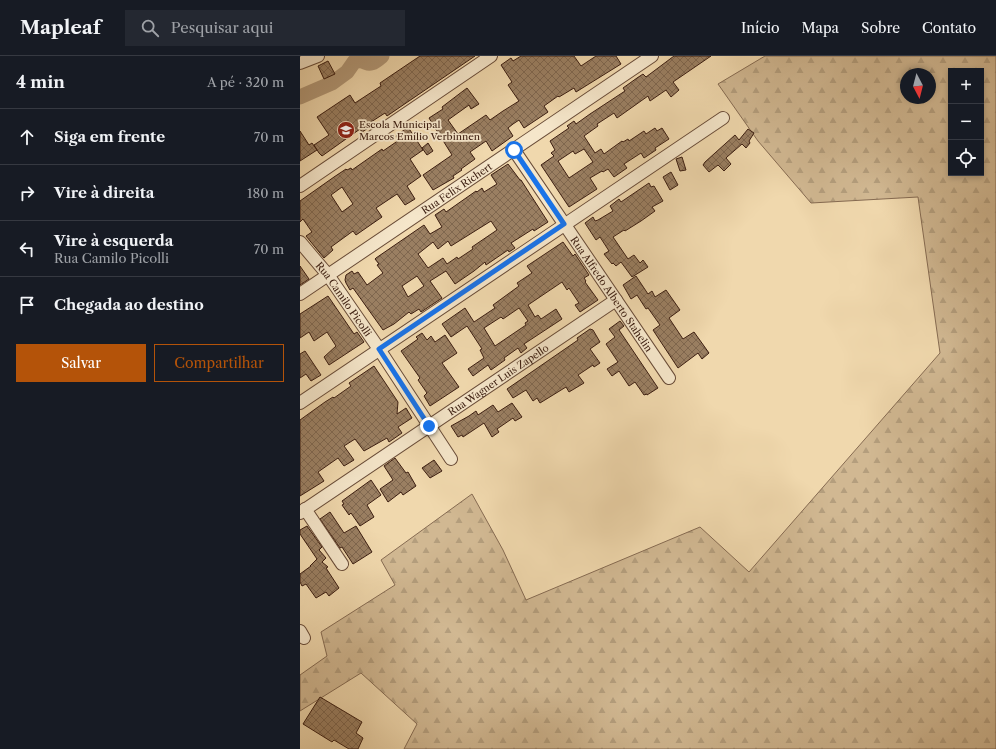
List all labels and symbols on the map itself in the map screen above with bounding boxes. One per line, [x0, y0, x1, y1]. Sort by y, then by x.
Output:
north arrow [900, 68, 936, 104]
place label: Escola Municipal Marcos Emílio Verbinnen [359, 118, 481, 143]
school or university icon: Escola Municipal Marcos Emílio Verbinnen [336, 120, 356, 140]
route start [505, 141, 523, 159]
street label: Rua Felix Richert [419, 160, 495, 217]
street label: Rua Alfredo Alberto Stahelin [568, 234, 656, 355]
street label: Rua Camilo Picolli [313, 259, 374, 339]
street label: Rua Wagner Luis Zapello [446, 341, 551, 418]
route end [420, 417, 438, 435]

